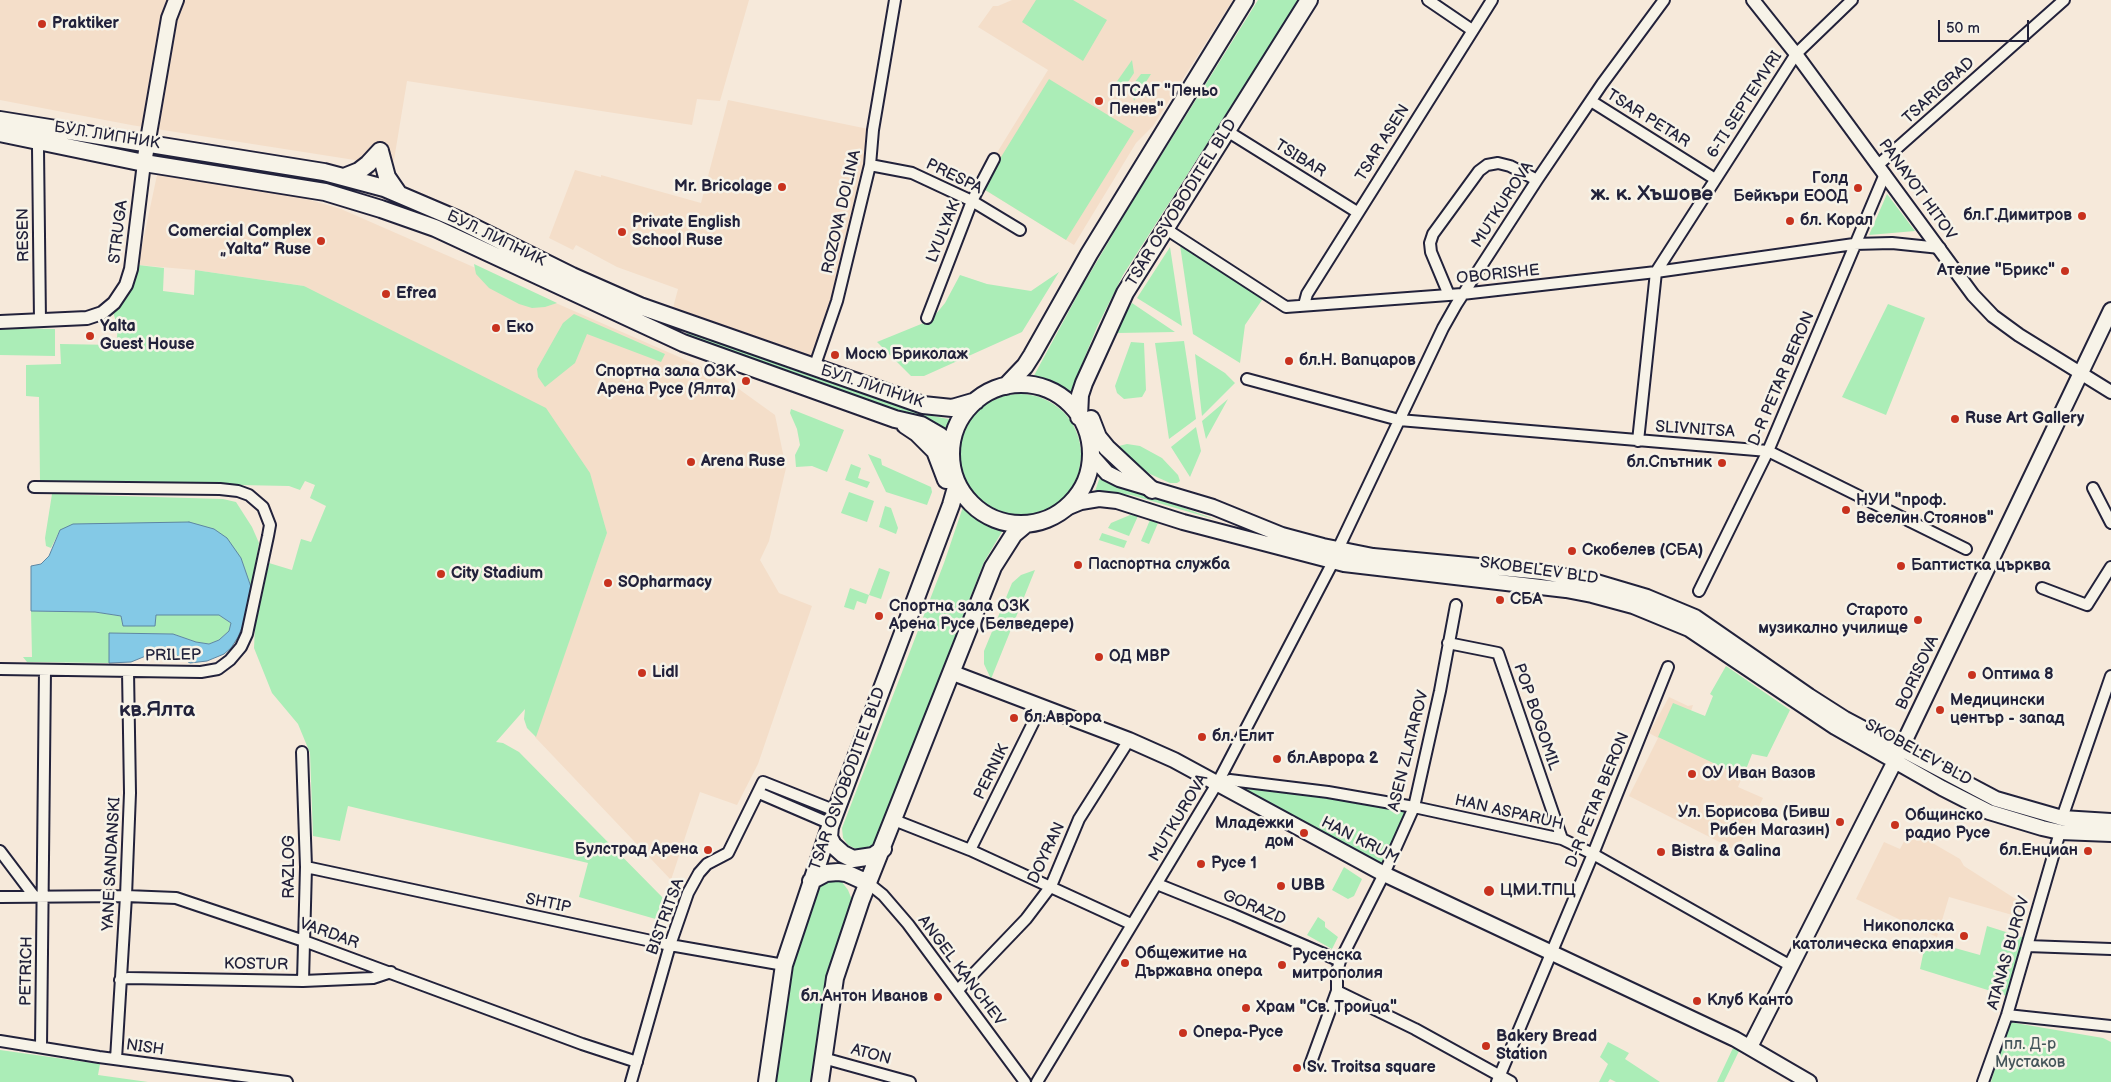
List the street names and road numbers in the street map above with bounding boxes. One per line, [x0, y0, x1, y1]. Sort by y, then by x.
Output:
street label: 6-TI SEPTEMVRI [1703, 48, 1787, 162]
street label: TSARIGRAD [1899, 54, 1979, 128]
street label: TSAR PETAR [1603, 86, 1693, 152]
street label: TSAR ASEN [1352, 101, 1414, 185]
street label: TSAR OSVOBODITEL BLD [1123, 116, 1241, 290]
street label: БУЛ. ЛИПНИК [53, 118, 161, 154]
street label: TSIBAR [1271, 136, 1329, 182]
street label: PANAYOT HITOV [1874, 136, 1960, 244]
street label: ROZOVA DOLINA [818, 148, 866, 276]
street label: PRESPA [923, 155, 985, 199]
street label: MUTKUROVA [1468, 158, 1538, 252]
street label: LYULYAK [923, 198, 965, 266]
street label: STRUGA [106, 199, 132, 265]
street label: БУЛ. ЛИПНИК [444, 207, 548, 271]
street label: RESEN [14, 208, 34, 262]
street label: OBORISHE [1455, 261, 1541, 289]
street label: D-R PETAR BERON [1745, 309, 1819, 449]
street label: БУЛ. ЛИПНИК [818, 361, 926, 413]
street label: SLIVNITSA [1655, 418, 1735, 442]
street label: SKOBELEV BLD [1479, 553, 1599, 589]
street label: BORISOVA [1893, 633, 1943, 713]
street label: PRILEP [145, 646, 201, 666]
street label: POP BOGOMIL [1509, 661, 1563, 773]
street label: TSAR OSVOBODITEL BLD [806, 685, 890, 873]
street label: ASEN ZLATAROV [1385, 688, 1433, 814]
street label: SKOBELEV BLD [1861, 716, 1975, 790]
street label: D-R PETAR BERON [1562, 729, 1634, 871]
street label: PERNIK [970, 741, 1014, 803]
street label: MUTKUROVA [1145, 771, 1213, 865]
street label: HAN ASPARUH [1453, 791, 1565, 835]
street label: YANE SANDANSKI [99, 797, 125, 931]
street label: HAN KRUM [1318, 813, 1402, 869]
street label: DOYRAN [1024, 819, 1070, 887]
street label: RAZLOG [280, 835, 300, 899]
street label: BISTRITSA [643, 876, 689, 958]
street label: GORAZD [1219, 886, 1289, 930]
street label: SHTIP [523, 890, 573, 918]
street label: ATANAS BUROV [1984, 894, 2034, 1012]
street label: ANGEL KANCHEV [913, 912, 1009, 1030]
street label: VARDAR [297, 914, 361, 954]
street label: PETRICH [17, 936, 37, 1006]
street label: KOSTUR [224, 955, 288, 975]
street label: NISH [125, 1036, 165, 1060]
street label: ATON [849, 1040, 893, 1070]

